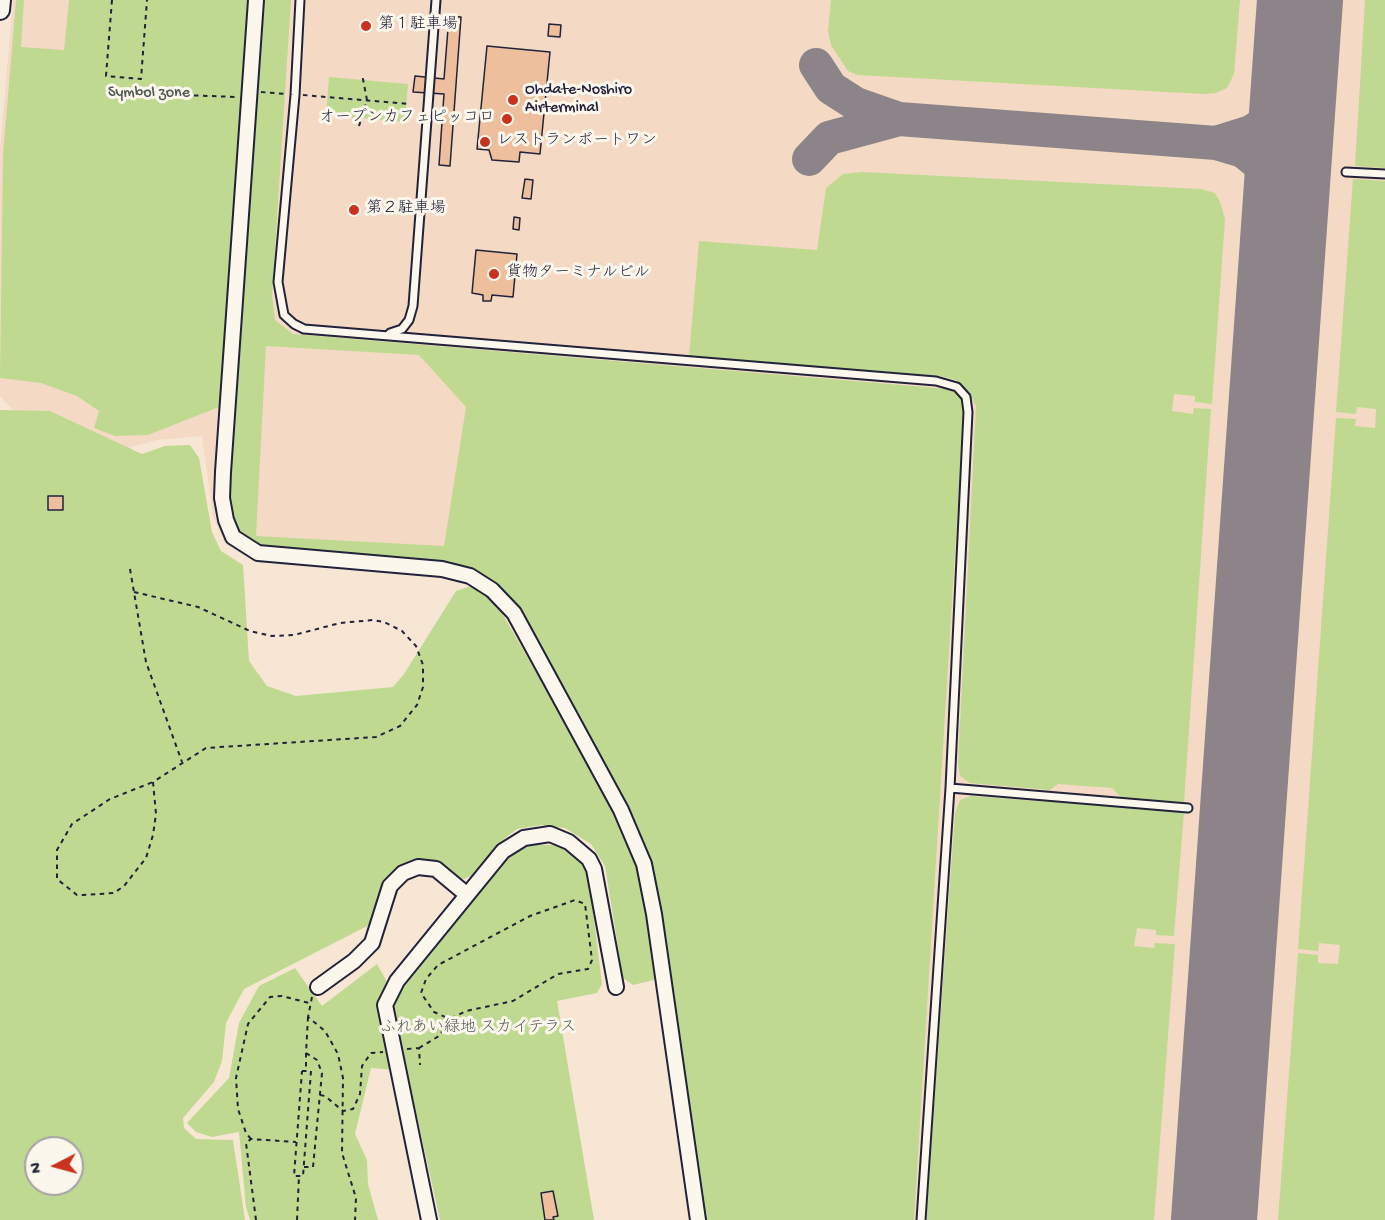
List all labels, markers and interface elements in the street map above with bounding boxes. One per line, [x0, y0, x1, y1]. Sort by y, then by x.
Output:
place label: 第１駐車場 [378, 16, 458, 36]
marker: 第１駐車場 [359, 19, 373, 33]
place label: Ohdate-Noshiro Airterminal [525, 81, 632, 119]
park label: Symbol zone [108, 84, 190, 104]
marker: Ohdate-Noshiro Airterminal [506, 93, 520, 107]
place label: オープンカフェピッコロ [319, 109, 495, 129]
marker: オープンカフェピッコロ [500, 112, 514, 126]
place label: レストランポートワン [497, 132, 657, 152]
marker: レストランポートワン [478, 135, 492, 149]
place label: 第２駐車場 [366, 200, 446, 220]
marker: 第２駐車場 [347, 203, 361, 217]
place label: 貨物ターミナルビル [506, 264, 650, 284]
marker: 貨物ターミナルビル [487, 267, 501, 281]
park label: ふれあい緑地 スカイテラス [380, 1019, 576, 1039]
north arrow [24, 1136, 84, 1196]
text: N [28, 1162, 48, 1174]

